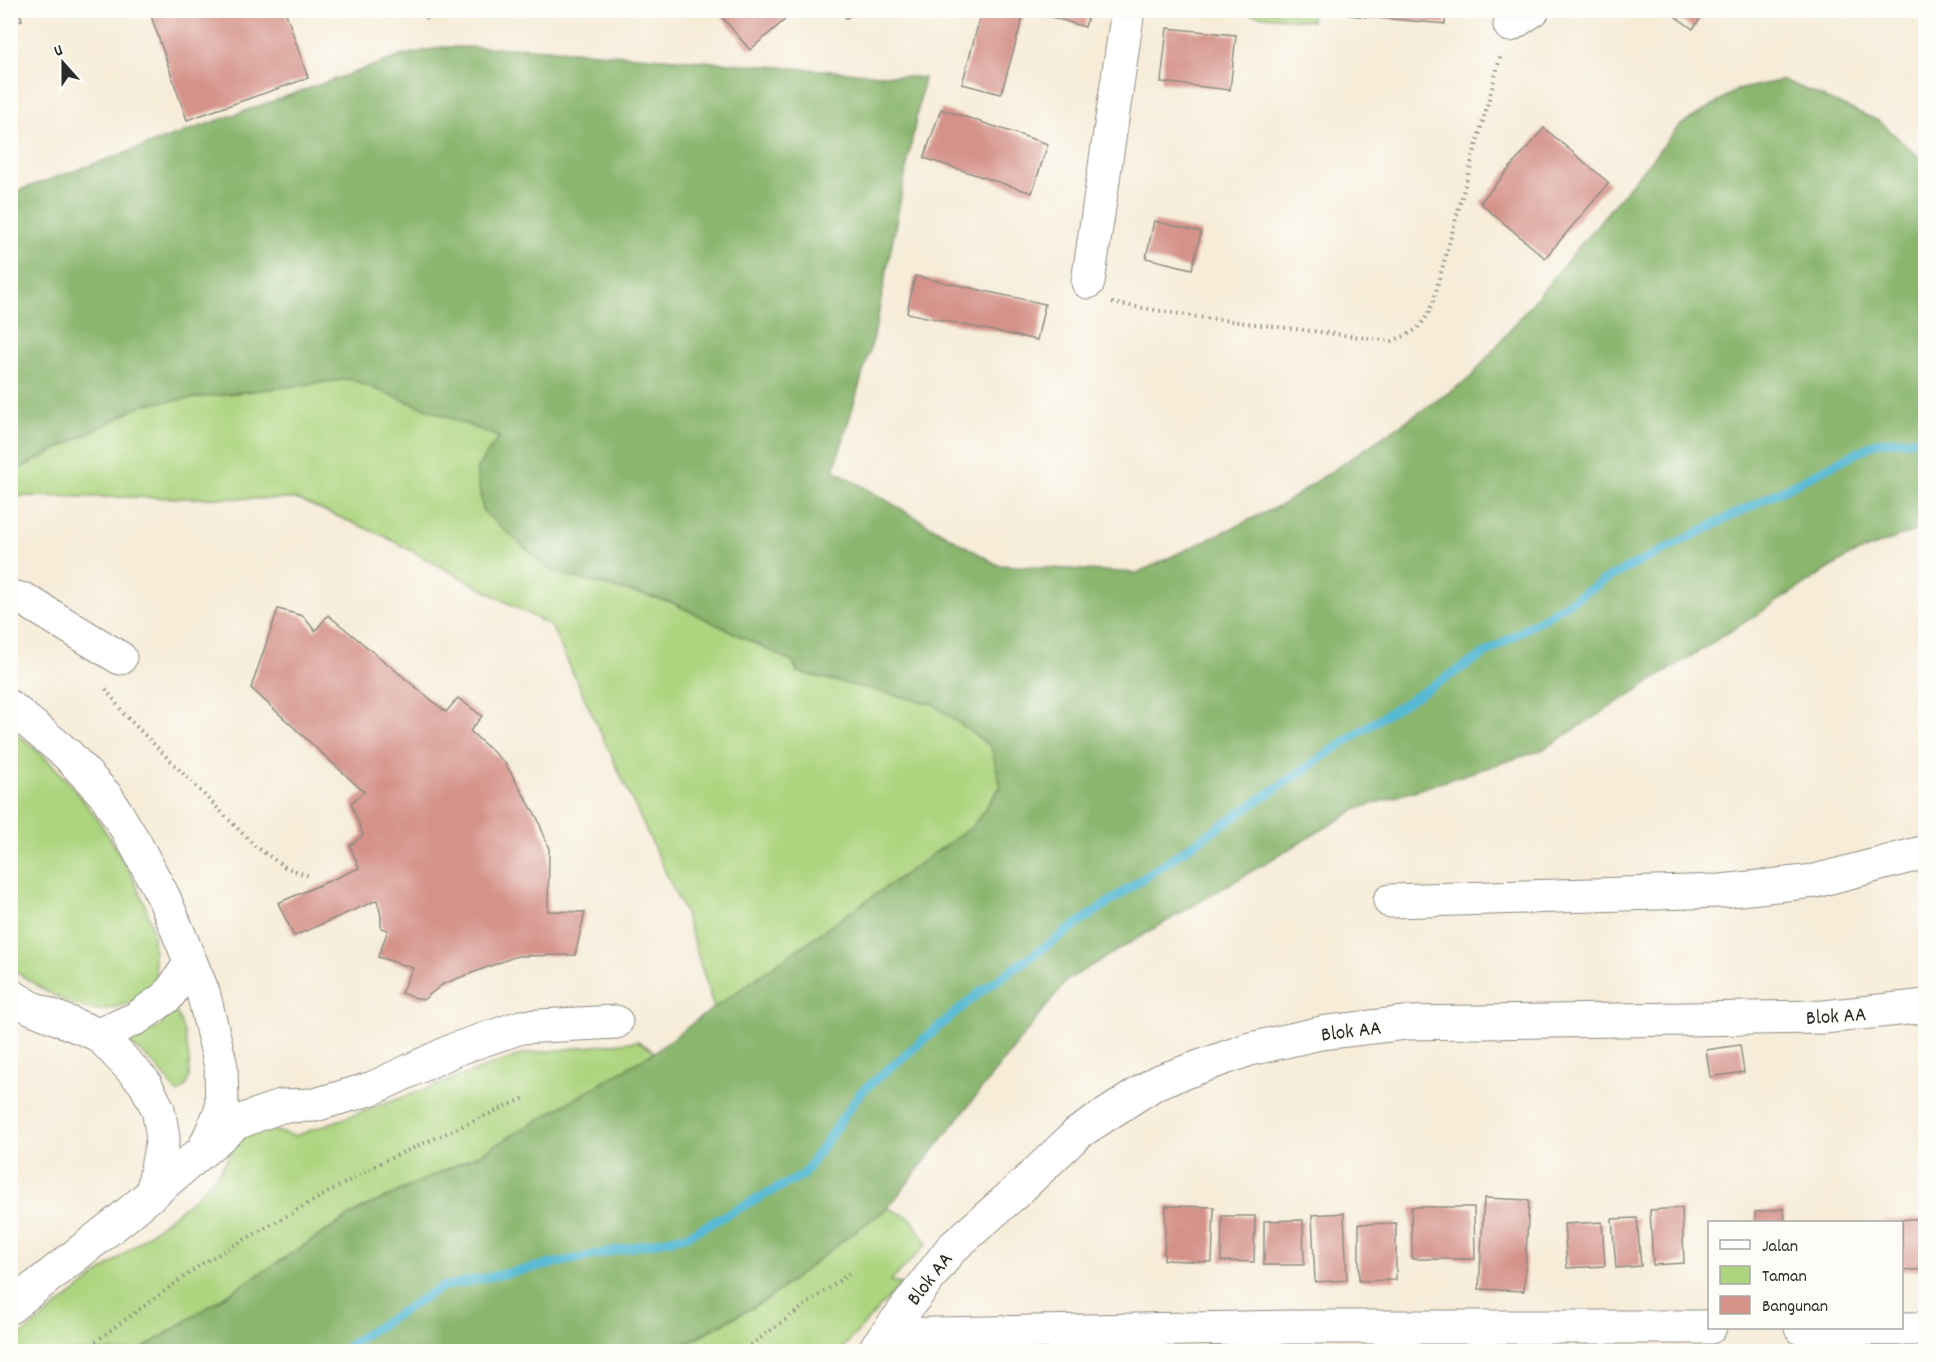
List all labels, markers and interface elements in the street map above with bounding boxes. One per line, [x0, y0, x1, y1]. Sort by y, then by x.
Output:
north arrow [33, 33, 93, 93]
text: U [51, 39, 67, 63]
street label: Blok AA [1805, 1001, 1868, 1035]
street label: Blok AA [1319, 1014, 1383, 1052]
legend [1708, 1221, 1903, 1329]
text: Jalan [1762, 1235, 1798, 1260]
street label: Blok AA [901, 1247, 962, 1313]
text: Taman [1762, 1265, 1807, 1290]
text: Bangunan [1762, 1295, 1828, 1320]

